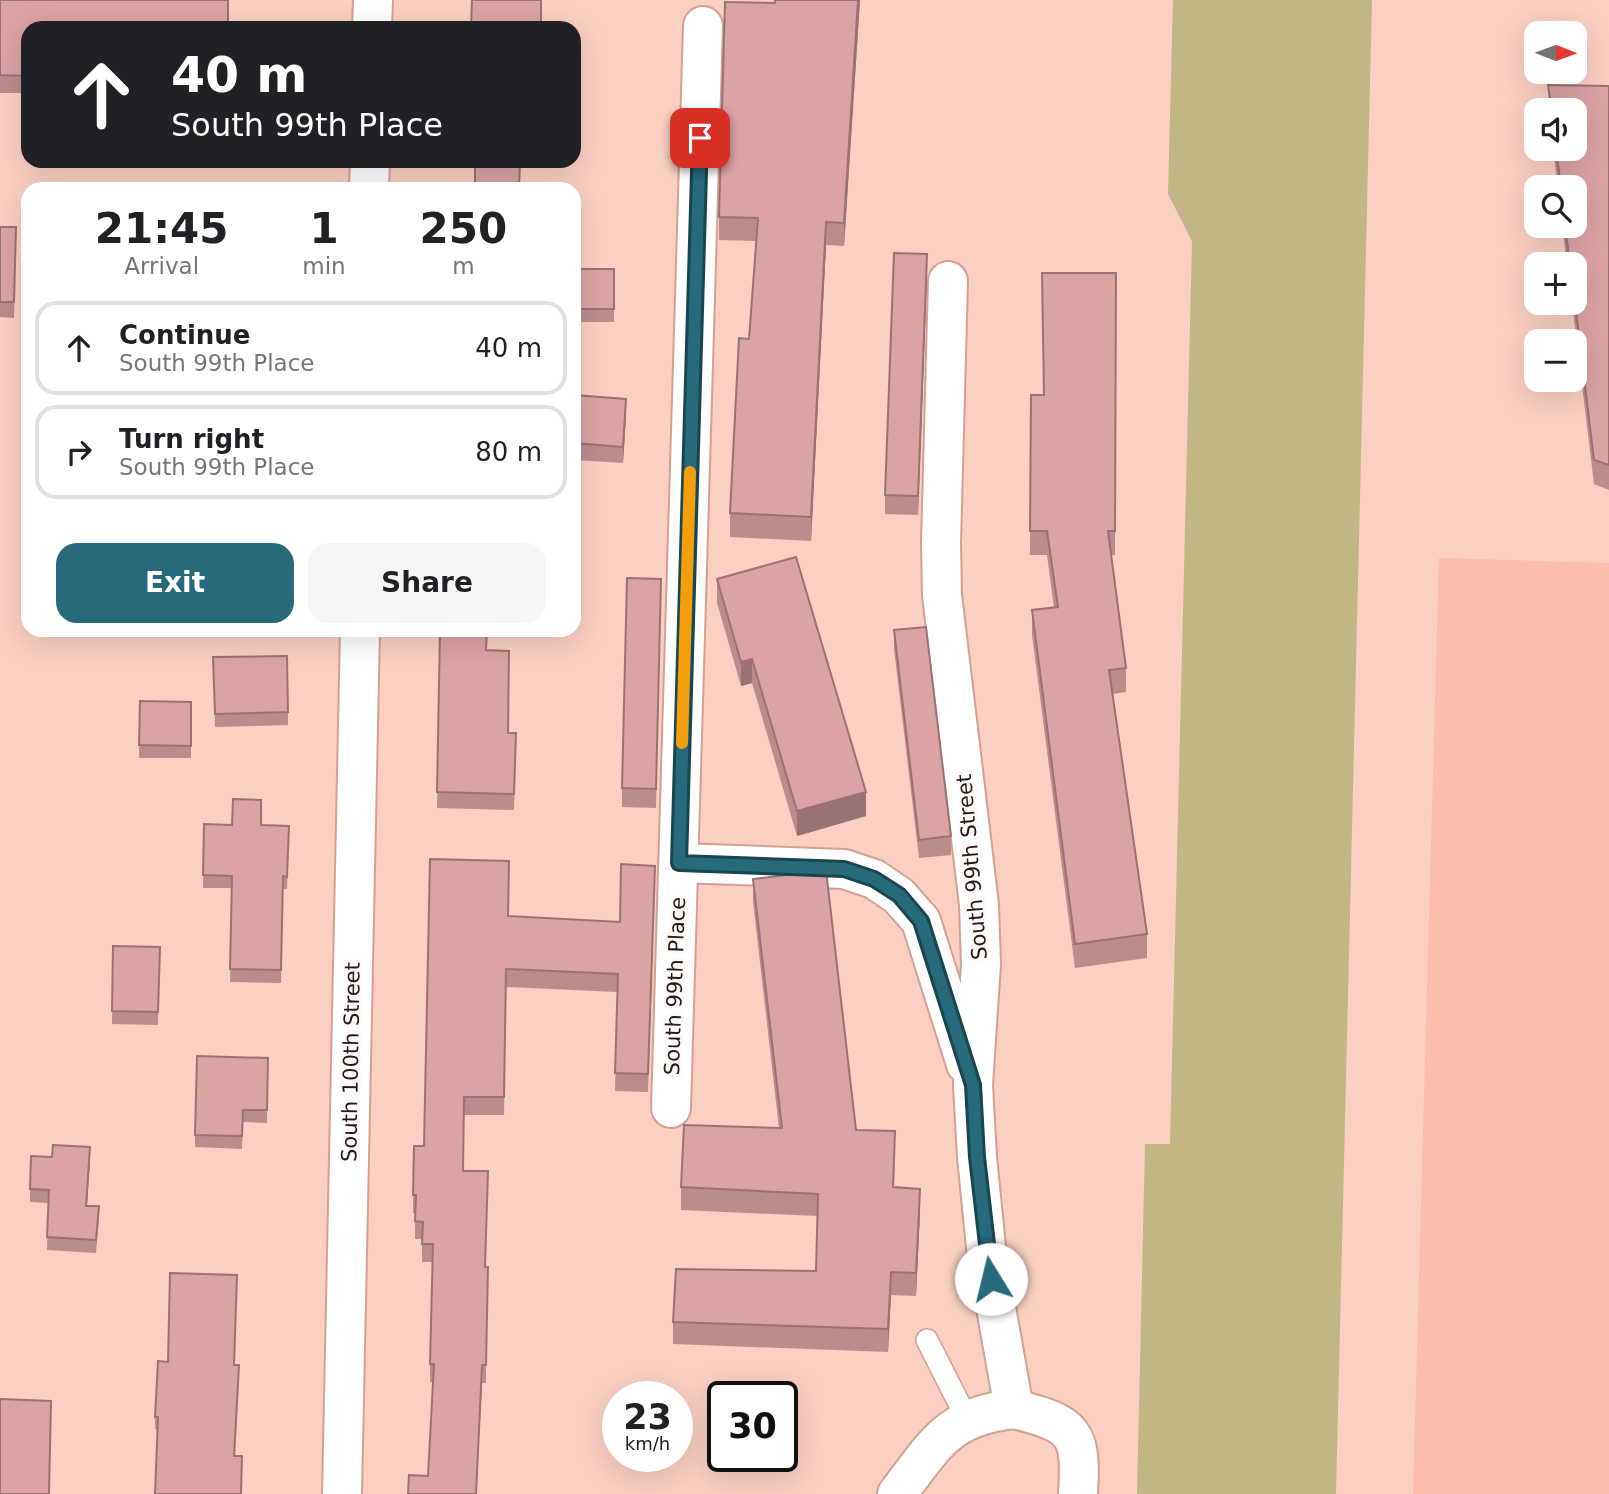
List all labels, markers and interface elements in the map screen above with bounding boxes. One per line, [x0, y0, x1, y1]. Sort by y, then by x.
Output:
north arrow [1524, 21, 1587, 84]
map controls [1524, 21, 1587, 392]
text: 40 m [171, 47, 307, 104]
icon: ahead [56, 49, 147, 140]
button: sound [1524, 98, 1587, 161]
text: South 99th Place [171, 106, 443, 144]
pin [670, 108, 730, 168]
icon: arrive [681, 119, 719, 157]
button: search [1524, 175, 1587, 238]
text: 21:45 [95, 204, 229, 253]
text: 1 [309, 204, 339, 253]
text: 250 [420, 204, 507, 253]
button: + [1524, 252, 1587, 315]
text: Arrival [124, 253, 199, 279]
text: min [302, 253, 346, 279]
text: m [452, 253, 475, 279]
text: Continue [119, 320, 250, 350]
icon: ahead [60, 329, 98, 367]
button: − [1524, 329, 1587, 392]
text: 40 m [475, 333, 542, 363]
text: South 99th Place [119, 350, 314, 376]
text: Turn right [119, 424, 264, 454]
icon: right [60, 433, 98, 471]
text: 80 m [475, 437, 542, 467]
text: South 99th Place [119, 454, 314, 480]
button: Exit [56, 543, 294, 623]
button: Share [308, 543, 546, 623]
street label: South 99th Street [952, 773, 992, 961]
street label: South 99th Place [660, 896, 690, 1076]
street label: South 100th Street [337, 962, 365, 1162]
position arrow [954, 1242, 1028, 1316]
speed limit sign: 30 [707, 1381, 798, 1472]
text: 23 [623, 1397, 672, 1437]
text: km/h [625, 1433, 670, 1454]

